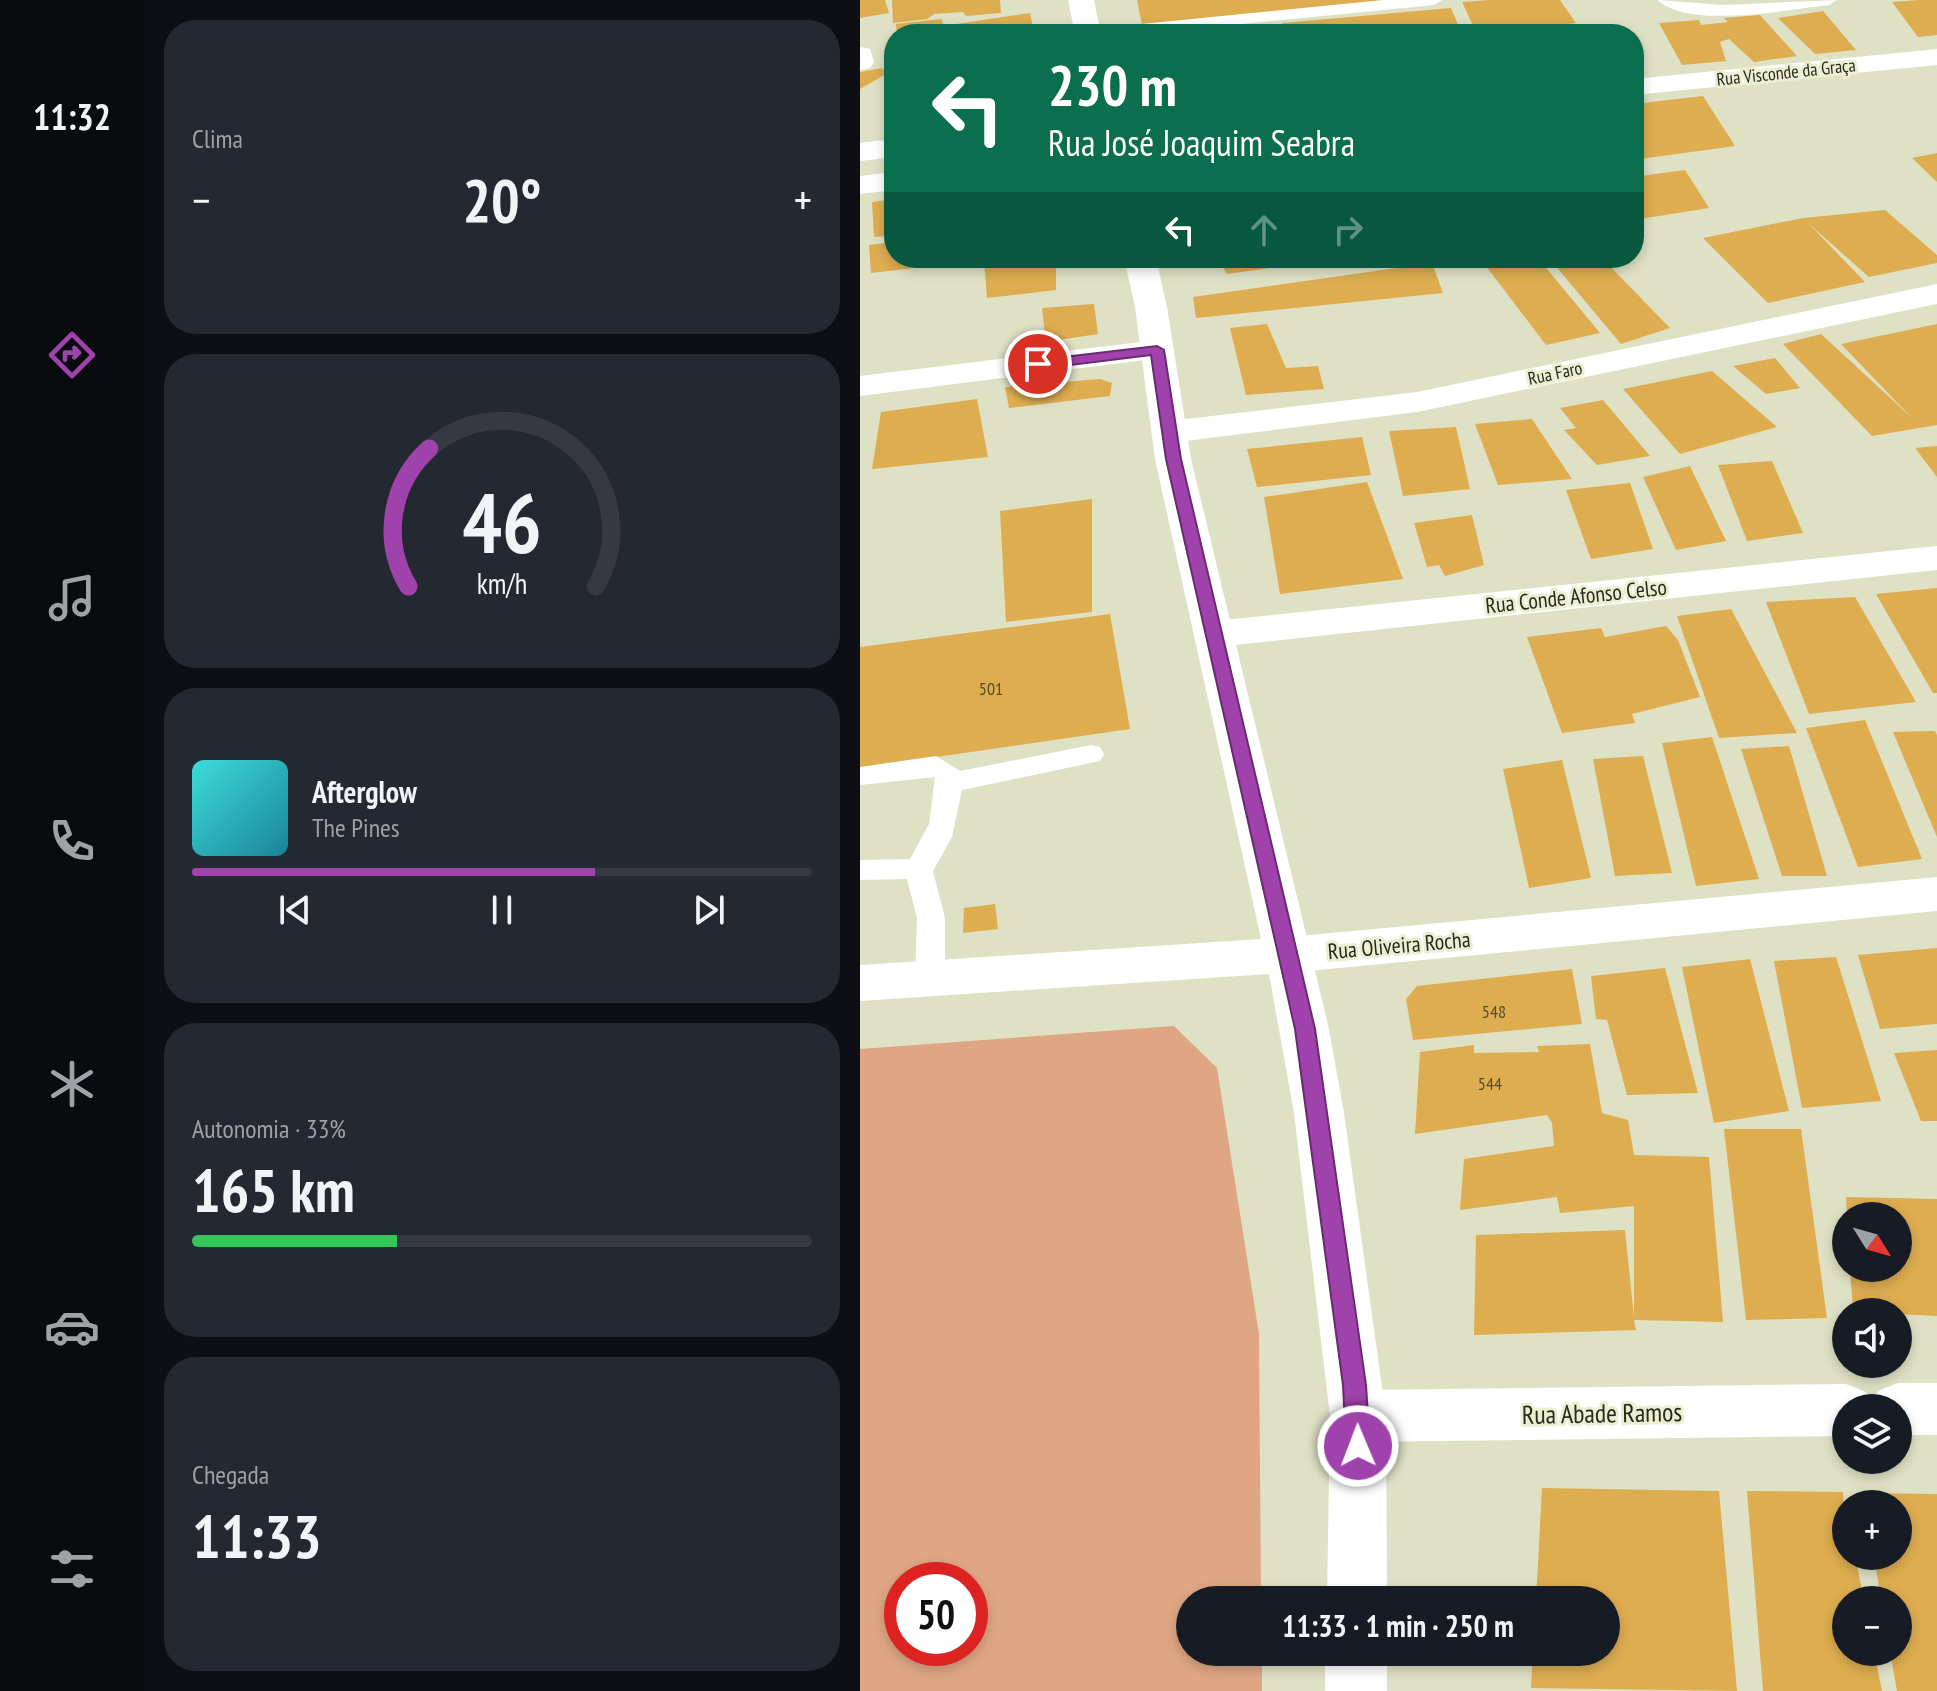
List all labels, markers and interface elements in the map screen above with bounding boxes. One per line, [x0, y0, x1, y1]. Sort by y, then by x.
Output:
text: 230 m [1048, 49, 1177, 121]
street label: Rua Visconde da Graça [1715, 53, 1857, 91]
icon: left [916, 56, 1020, 160]
text: 11:32 [33, 93, 111, 140]
text: Rua José Joaquim Seabra [1048, 119, 1355, 166]
text: Clima [192, 122, 243, 155]
text: 20° [462, 161, 542, 239]
text: − [192, 171, 210, 228]
text: + [794, 171, 812, 228]
icon: left [1158, 208, 1202, 252]
icon: ahead [1242, 208, 1286, 252]
icon: right [1326, 208, 1370, 252]
icon: directions [44, 327, 100, 383]
pin [1004, 330, 1072, 398]
icon: arrive [1016, 342, 1060, 386]
street label: Rua Faro [1526, 356, 1584, 390]
text: 46 [462, 468, 542, 576]
text: km/h [477, 565, 527, 602]
icon: music [44, 570, 100, 626]
street label: Rua Conde Afonso Celso [1484, 573, 1668, 619]
house number: 501 [979, 677, 1003, 700]
text: Afterglow [312, 772, 417, 811]
text: The Pines [312, 811, 400, 844]
icon: phone [44, 813, 100, 869]
icon: previous [273, 888, 317, 932]
icon: pause [480, 888, 524, 932]
icon: next [687, 888, 731, 932]
street label: Rua Oliveira Rocha [1327, 925, 1471, 965]
house number: 548 [1482, 1000, 1506, 1023]
icon: climate [44, 1056, 100, 1112]
house number: 544 [1478, 1072, 1502, 1095]
text: Autonomia · 33% [192, 1112, 346, 1145]
text: 165 km [192, 1151, 355, 1229]
north arrow [1832, 1202, 1912, 1282]
map controls [1832, 1202, 1912, 1666]
button: sound [1832, 1298, 1912, 1378]
icon: car [44, 1299, 100, 1355]
button: layers [1832, 1394, 1912, 1474]
street label: Rua Abade Ramos [1522, 1395, 1682, 1431]
position arrow [1316, 1404, 1400, 1488]
text: Chegada [192, 1458, 269, 1491]
button: + [1832, 1490, 1912, 1570]
text: 11:33 [192, 1497, 322, 1575]
icon: filters [44, 1541, 100, 1597]
speed limit sign: 50 [884, 1562, 988, 1666]
button: − [1832, 1586, 1912, 1666]
text: 11:33 · 1 min · 250 m [1282, 1606, 1514, 1645]

